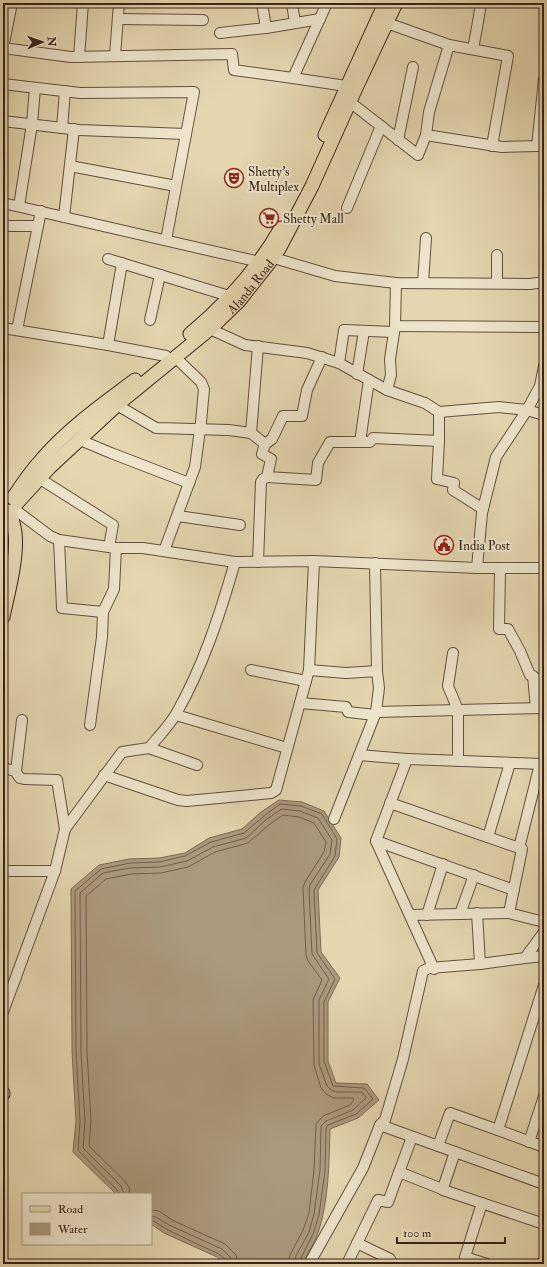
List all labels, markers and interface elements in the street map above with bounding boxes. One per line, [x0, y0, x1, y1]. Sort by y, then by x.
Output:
north arrow [22, 22, 62, 62]
text: N [45, 36, 58, 48]
place label: Shetty's Multiplex [248, 164, 299, 196]
theatre icon: Shetty's Multiplex [223, 167, 245, 189]
supermarket icon: Shetty Mall [258, 207, 280, 229]
place label: Shetty Mall [283, 211, 345, 228]
street label: Alanda Road [223, 256, 278, 318]
public building icon: India Post [433, 534, 455, 556]
place label: India Post [458, 538, 510, 554]
legend [22, 1193, 152, 1245]
text: Road [58, 1202, 83, 1217]
scale bar [397, 1219, 505, 1245]
text: Water [57, 1222, 88, 1237]
text: 100 m [403, 1226, 432, 1241]

